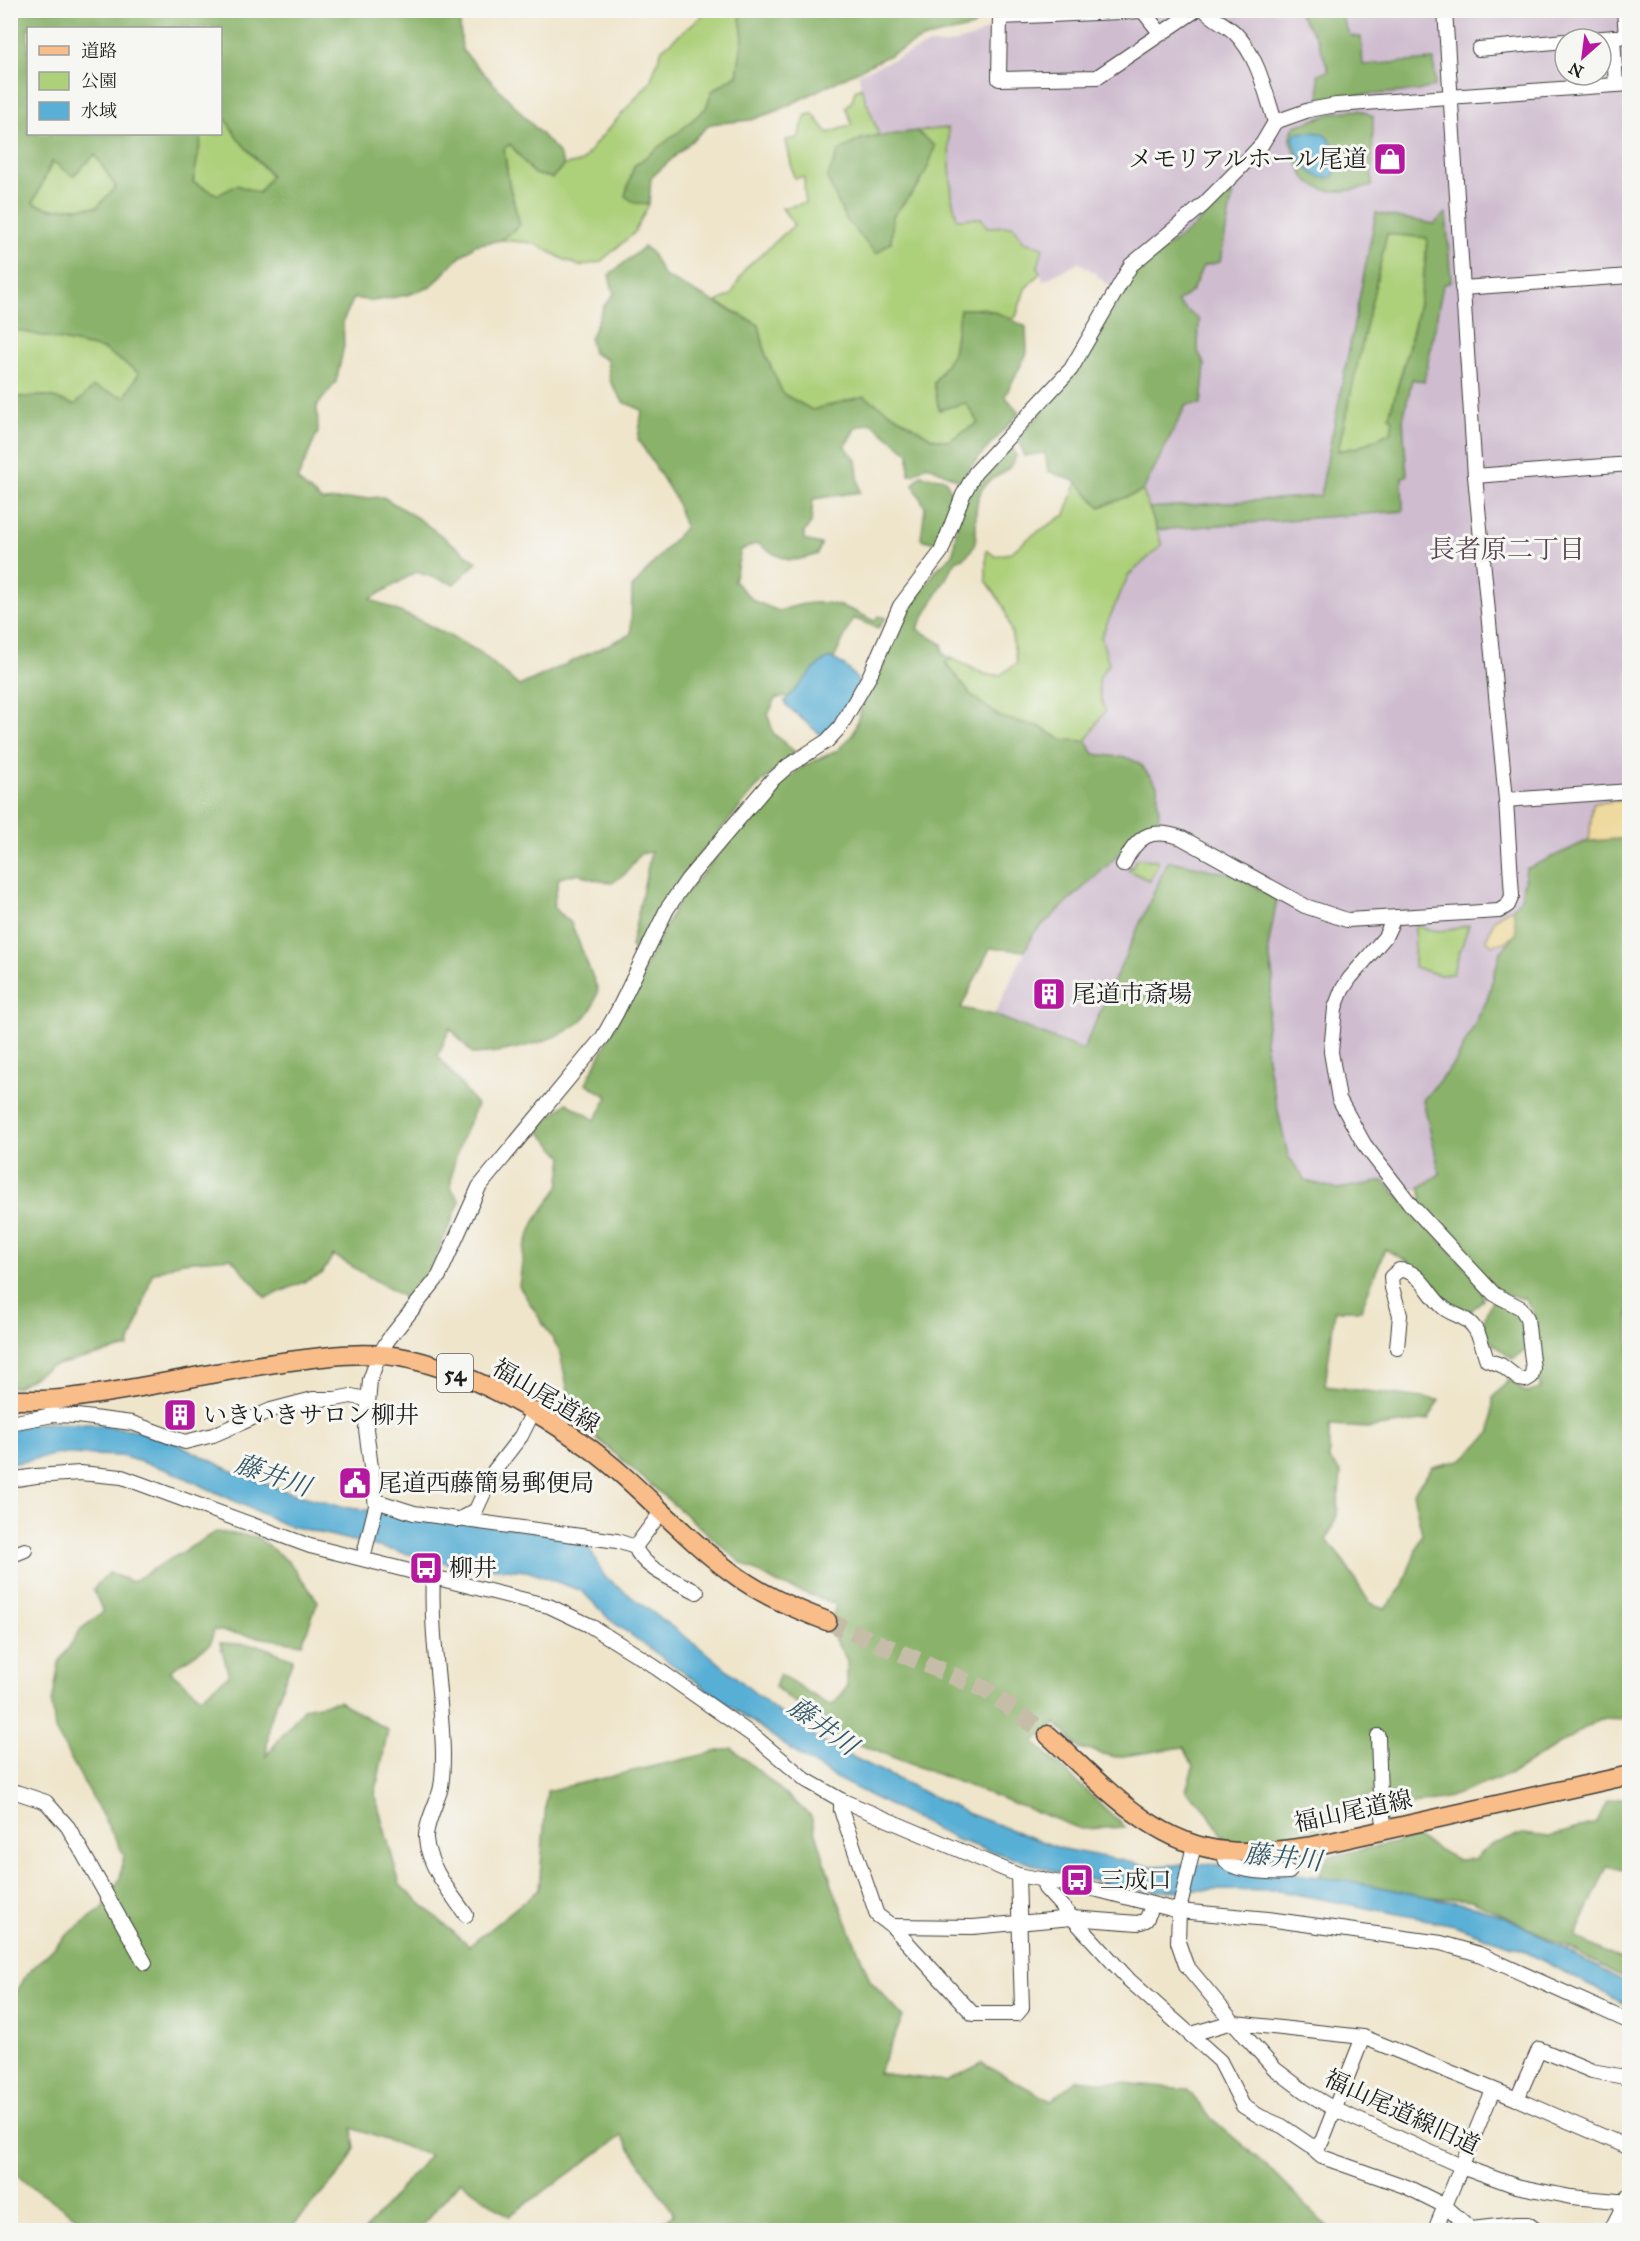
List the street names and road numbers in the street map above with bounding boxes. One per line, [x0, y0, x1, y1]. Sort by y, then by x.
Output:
street label: 福山尾道線 [487, 1352, 605, 1440]
road number: 54 [437, 1354, 473, 1392]
street label: 福山尾道線 [1291, 1784, 1415, 1838]
street label: 福山尾道線旧道 [1320, 2063, 1484, 2161]

